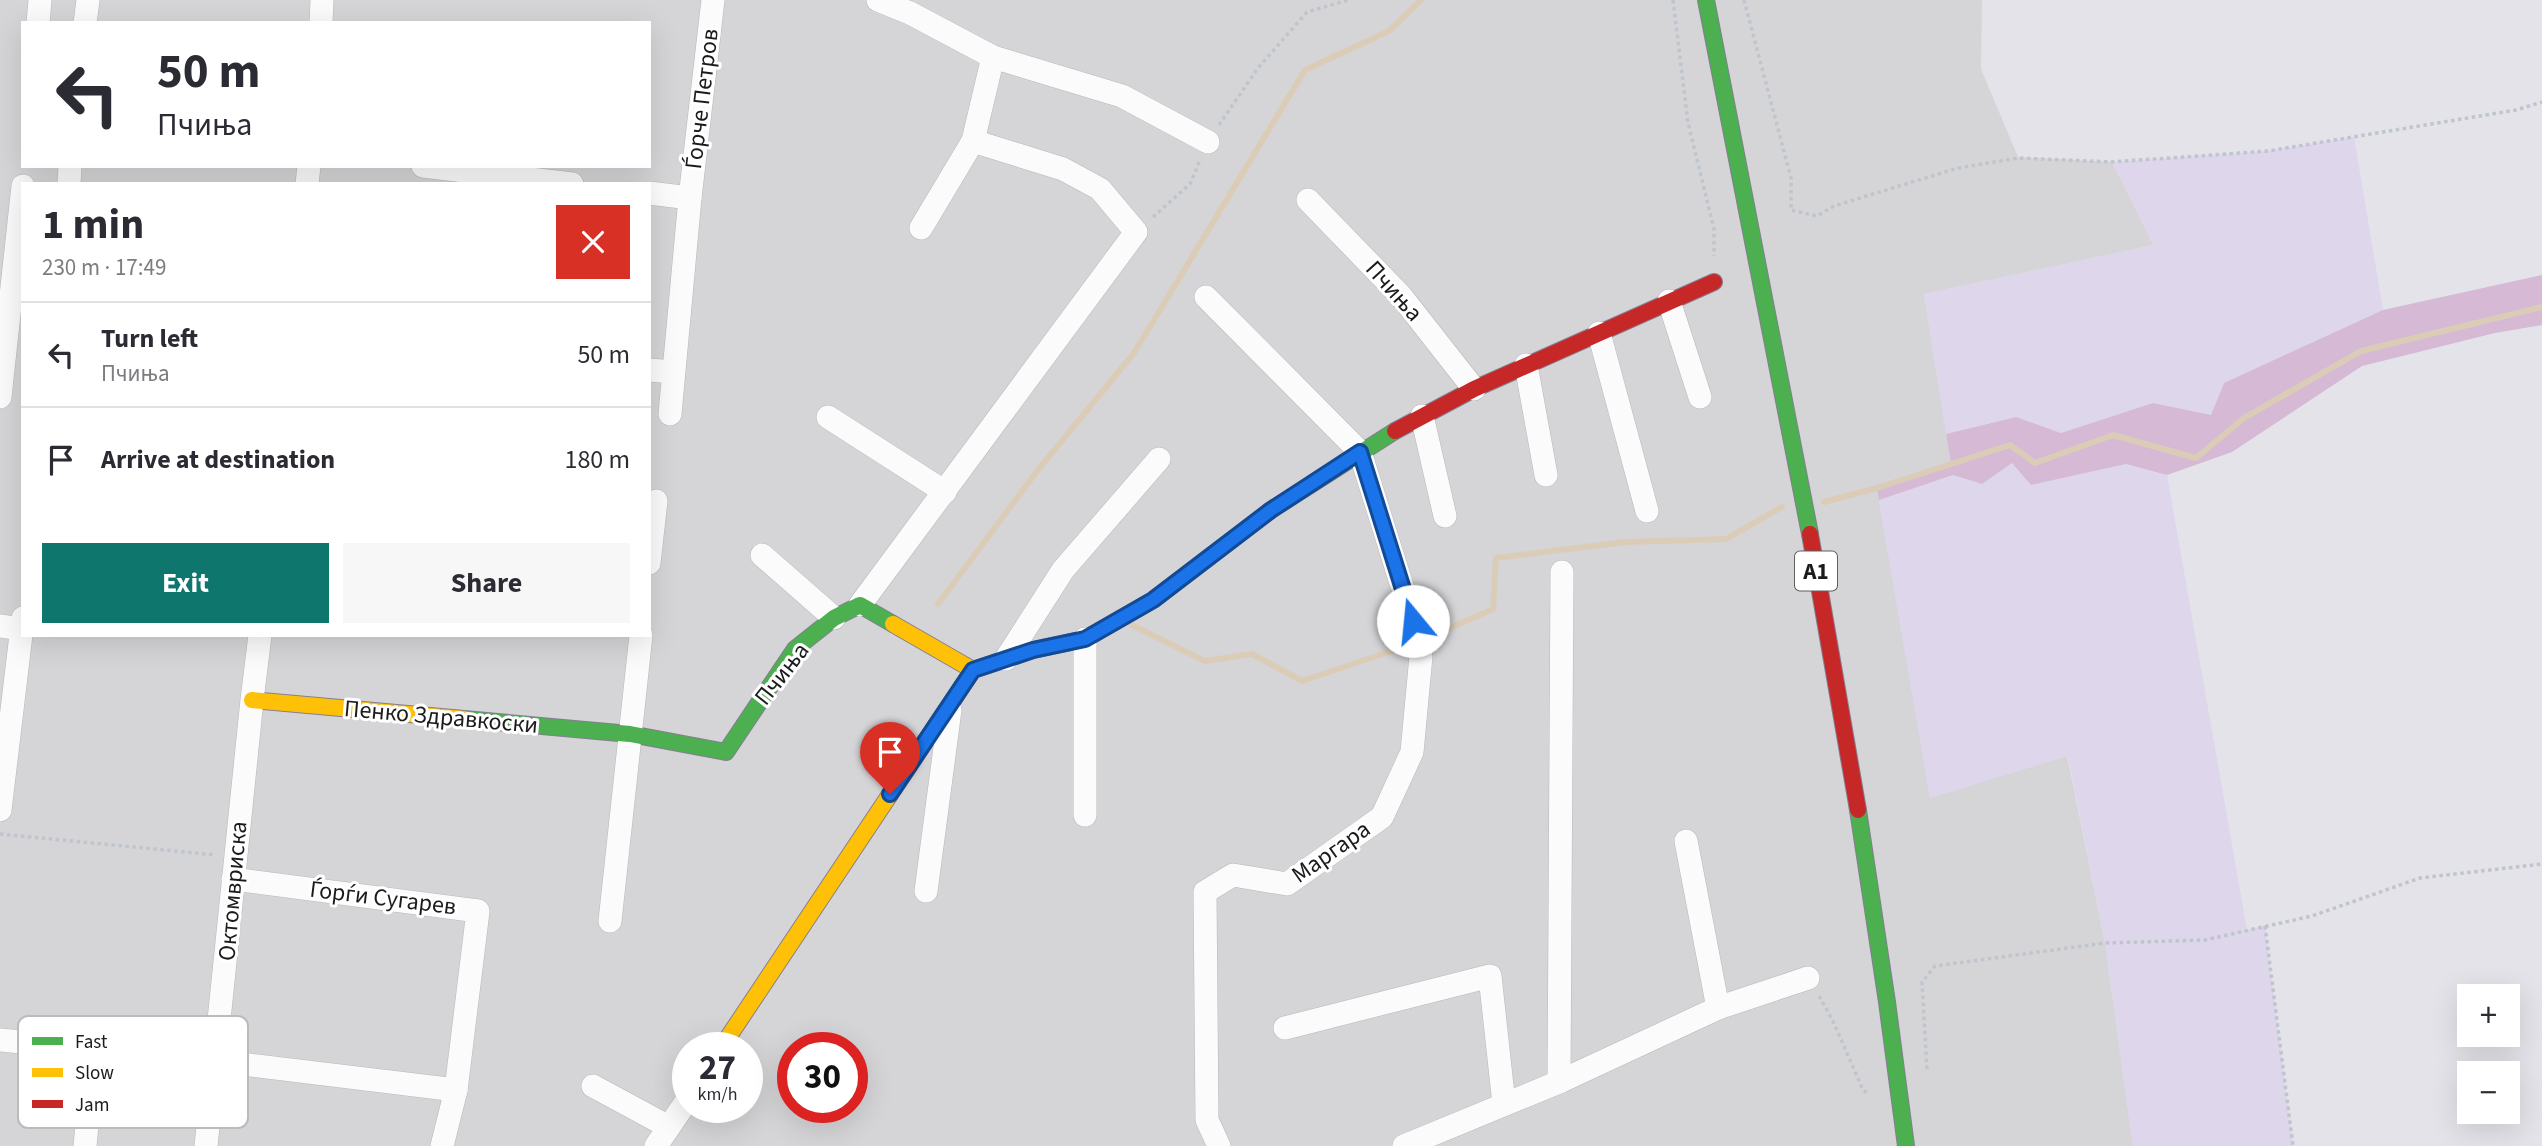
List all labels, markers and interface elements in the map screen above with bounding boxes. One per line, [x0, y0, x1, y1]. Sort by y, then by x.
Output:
street label: Ѓорче Петров [676, 27, 728, 171]
text: 50 m [157, 37, 261, 107]
icon: left [42, 49, 133, 140]
text: Пчиња [157, 102, 253, 148]
text: 1 min [42, 195, 144, 255]
button: close [556, 205, 630, 279]
text: 230 m · 17:49 [42, 251, 166, 284]
street label: Пчиња [1357, 253, 1431, 329]
text: Turn left [101, 320, 198, 357]
icon: left [42, 336, 80, 374]
text: 50 m [577, 336, 630, 373]
text: Пчиња [101, 357, 170, 390]
icon: arrive [42, 441, 80, 479]
text: Arrive at destination [101, 441, 335, 478]
text: 180 m [564, 441, 630, 478]
button: Exit [42, 543, 329, 623]
button: Share [343, 543, 630, 623]
road number: A1 [1795, 552, 1837, 590]
position arrow [1376, 584, 1450, 658]
street label: Пчиња [746, 635, 818, 713]
street label: Пенко Здравкоски [343, 691, 539, 743]
pin [860, 722, 920, 794]
icon: arrive [871, 733, 909, 771]
street label: Маргара [1284, 812, 1378, 892]
street label: Октомвриска [209, 820, 257, 962]
street label: Ѓорѓи Сугарев [308, 872, 458, 924]
map controls [2457, 984, 2520, 1124]
button: + [2457, 984, 2520, 1047]
legend [18, 1016, 248, 1128]
text: Fast [75, 1029, 108, 1056]
speed limit sign: 30 [777, 1032, 868, 1123]
text: 27 [699, 1043, 736, 1093]
text: Slow [75, 1060, 114, 1087]
button: − [2457, 1061, 2520, 1124]
text: km/h [698, 1082, 737, 1107]
text: Jam [75, 1092, 109, 1119]

